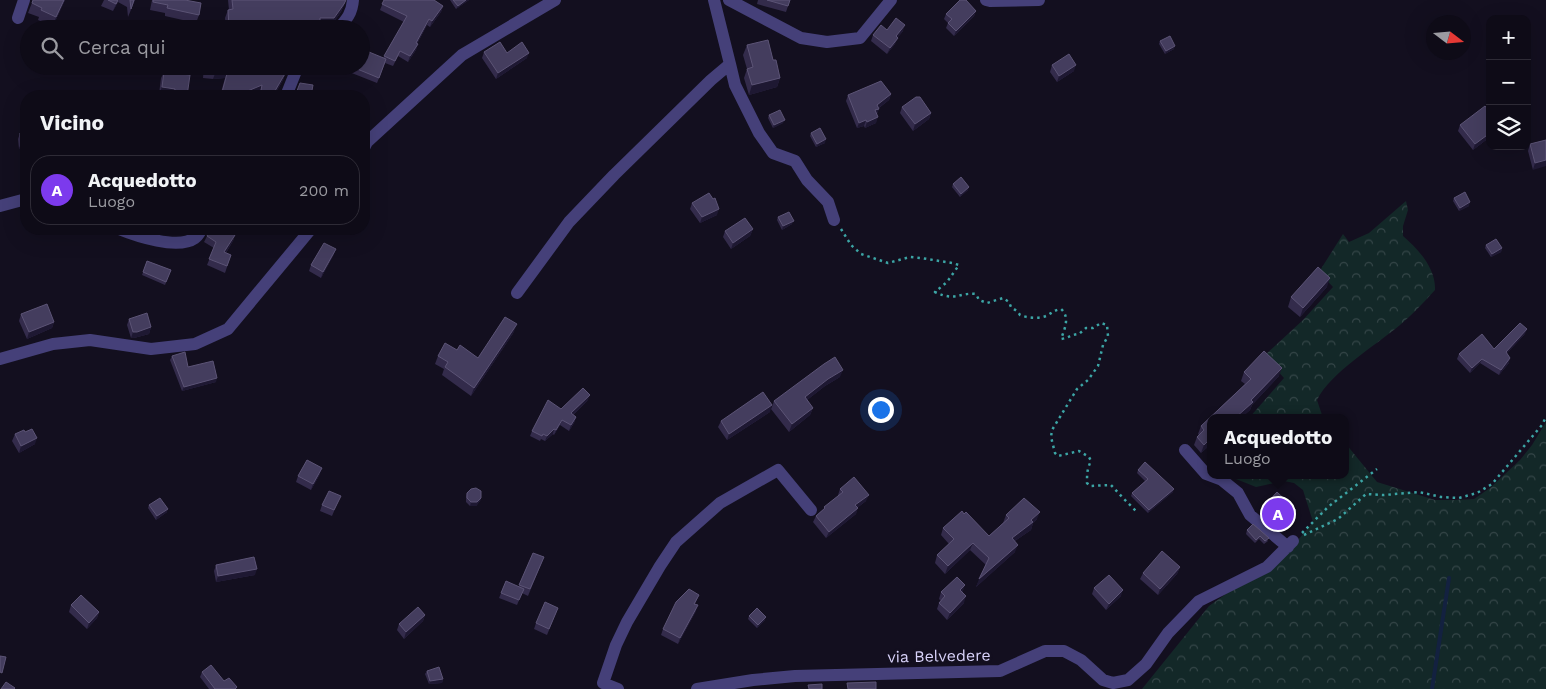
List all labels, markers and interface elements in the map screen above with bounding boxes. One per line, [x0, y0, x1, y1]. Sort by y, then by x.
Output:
north arrow [1426, 15, 1471, 60]
map controls [1486, 15, 1531, 150]
button: + [1486, 15, 1531, 60]
search box [20, 20, 370, 75]
icon: search [38, 34, 66, 62]
text: Cerca qui [78, 36, 166, 59]
button: − [1486, 60, 1531, 105]
button: layers [1486, 105, 1531, 150]
text: Vicino [40, 110, 104, 135]
text: Acquedotto [88, 169, 197, 192]
text: A [52, 181, 62, 200]
text: 200 m [299, 181, 349, 200]
text: Luogo [88, 192, 135, 211]
your location [868, 397, 894, 423]
popup [1207, 414, 1349, 479]
text: Acquedotto [1224, 426, 1332, 449]
text: Luogo [1224, 449, 1271, 468]
pin: A [1262, 495, 1294, 533]
street label: via Belvedere [887, 646, 991, 666]

